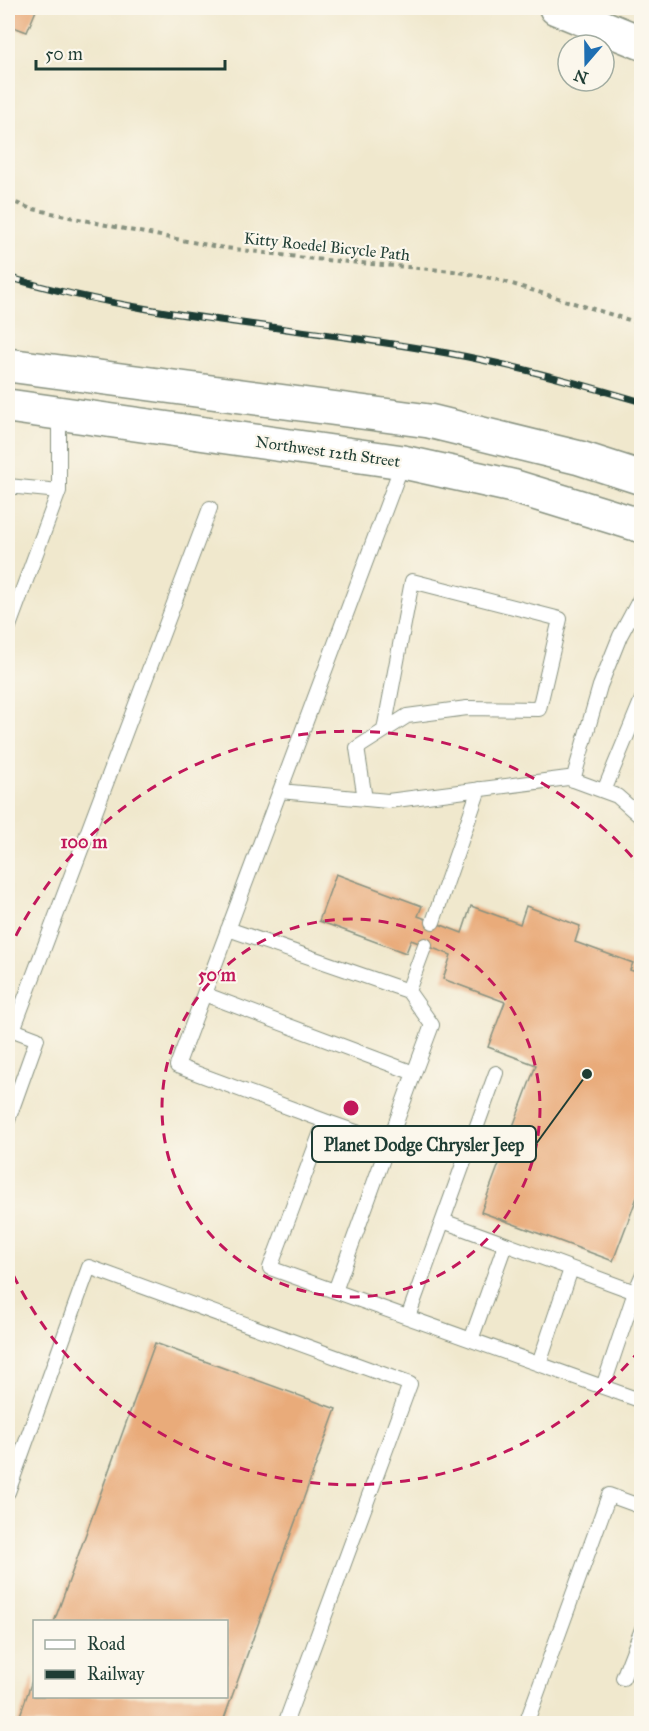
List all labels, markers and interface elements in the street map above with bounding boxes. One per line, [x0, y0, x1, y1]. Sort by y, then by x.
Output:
scale bar [36, 33, 225, 71]
north arrow [556, 33, 616, 93]
text: 50 m [45, 43, 83, 65]
text: N [571, 65, 591, 88]
street label: Kitty Roedel Bicycle Path [243, 228, 411, 265]
street label: Northwest 12th Street [254, 432, 402, 471]
text: 100 m [61, 831, 108, 853]
text: 50 m [198, 964, 237, 986]
centre of rings [341, 1098, 361, 1118]
callout: Planet Dodge Chrysler Jeep [312, 1126, 536, 1162]
text: Planet Dodge Chrysler Jeep [324, 1134, 524, 1157]
legend [33, 1620, 228, 1698]
text: Road [87, 1633, 125, 1655]
text: Railway [87, 1663, 145, 1685]

